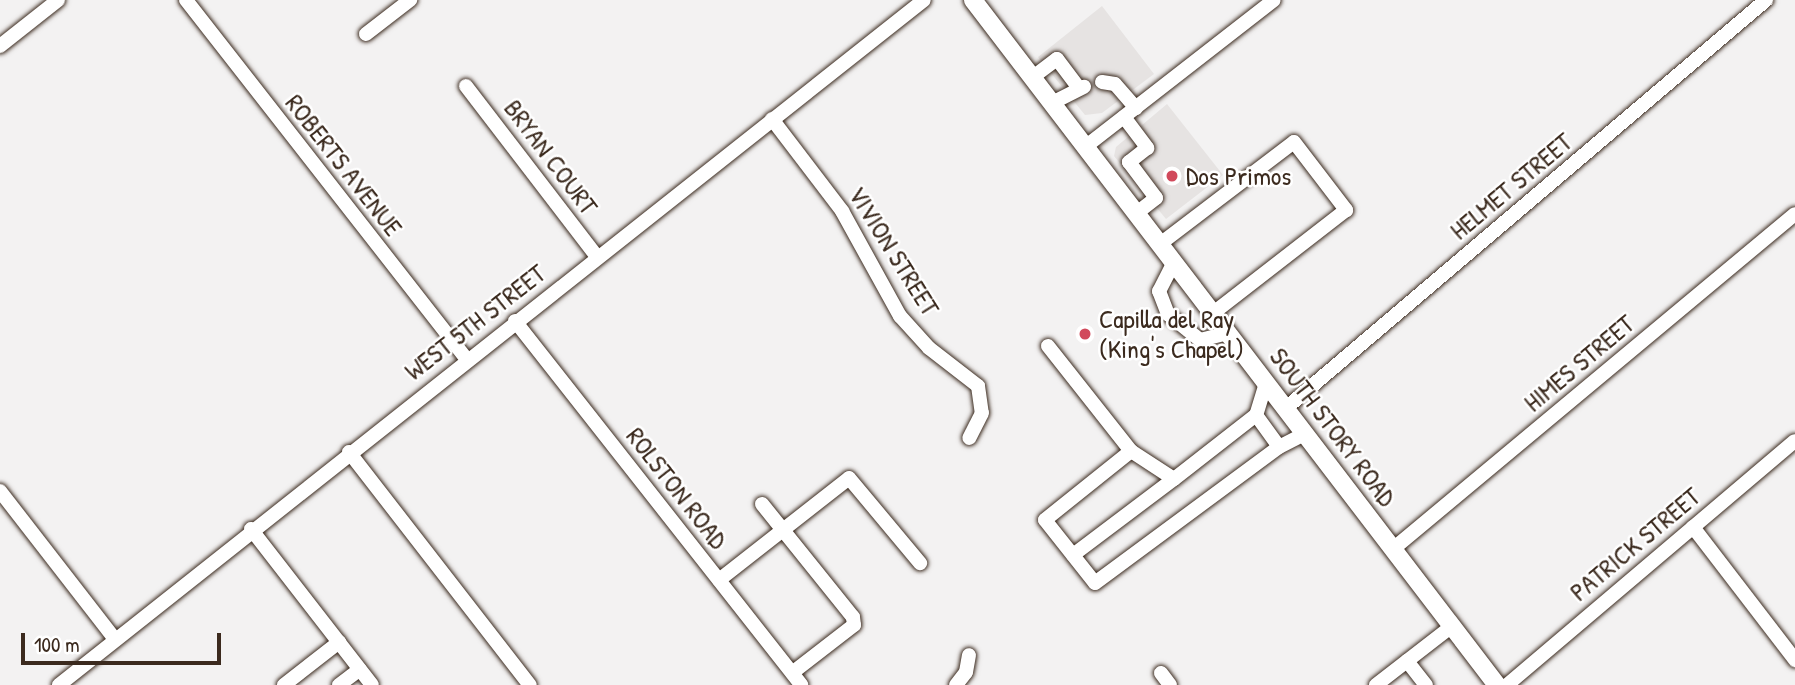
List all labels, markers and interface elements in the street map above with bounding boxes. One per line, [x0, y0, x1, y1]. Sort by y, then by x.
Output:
street label: ROBERTS AVENUE [279, 88, 409, 242]
street label: BRYAN COURT [498, 93, 604, 221]
street label: HELMET STREET [1444, 126, 1578, 246]
place label: Dos Primos [1186, 160, 1291, 192]
marker: Dos Primos [1164, 168, 1180, 184]
street label: VIVION STREET [842, 180, 946, 322]
street label: WEST 5TH STREET [398, 257, 552, 387]
place label: Capilla del Ray (King's Chapel) [1099, 303, 1244, 364]
street label: HIMES STREET [1518, 308, 1640, 418]
marker: Capilla del Ray (King's Chapel) [1077, 326, 1093, 342]
street label: SOUTH STORY ROAD [1263, 342, 1403, 512]
street label: ROLSTON ROAD [620, 421, 734, 555]
street label: PATRICK STREET [1564, 481, 1706, 607]
scale bar [24, 618, 224, 662]
text: 100 m [34, 630, 80, 659]

